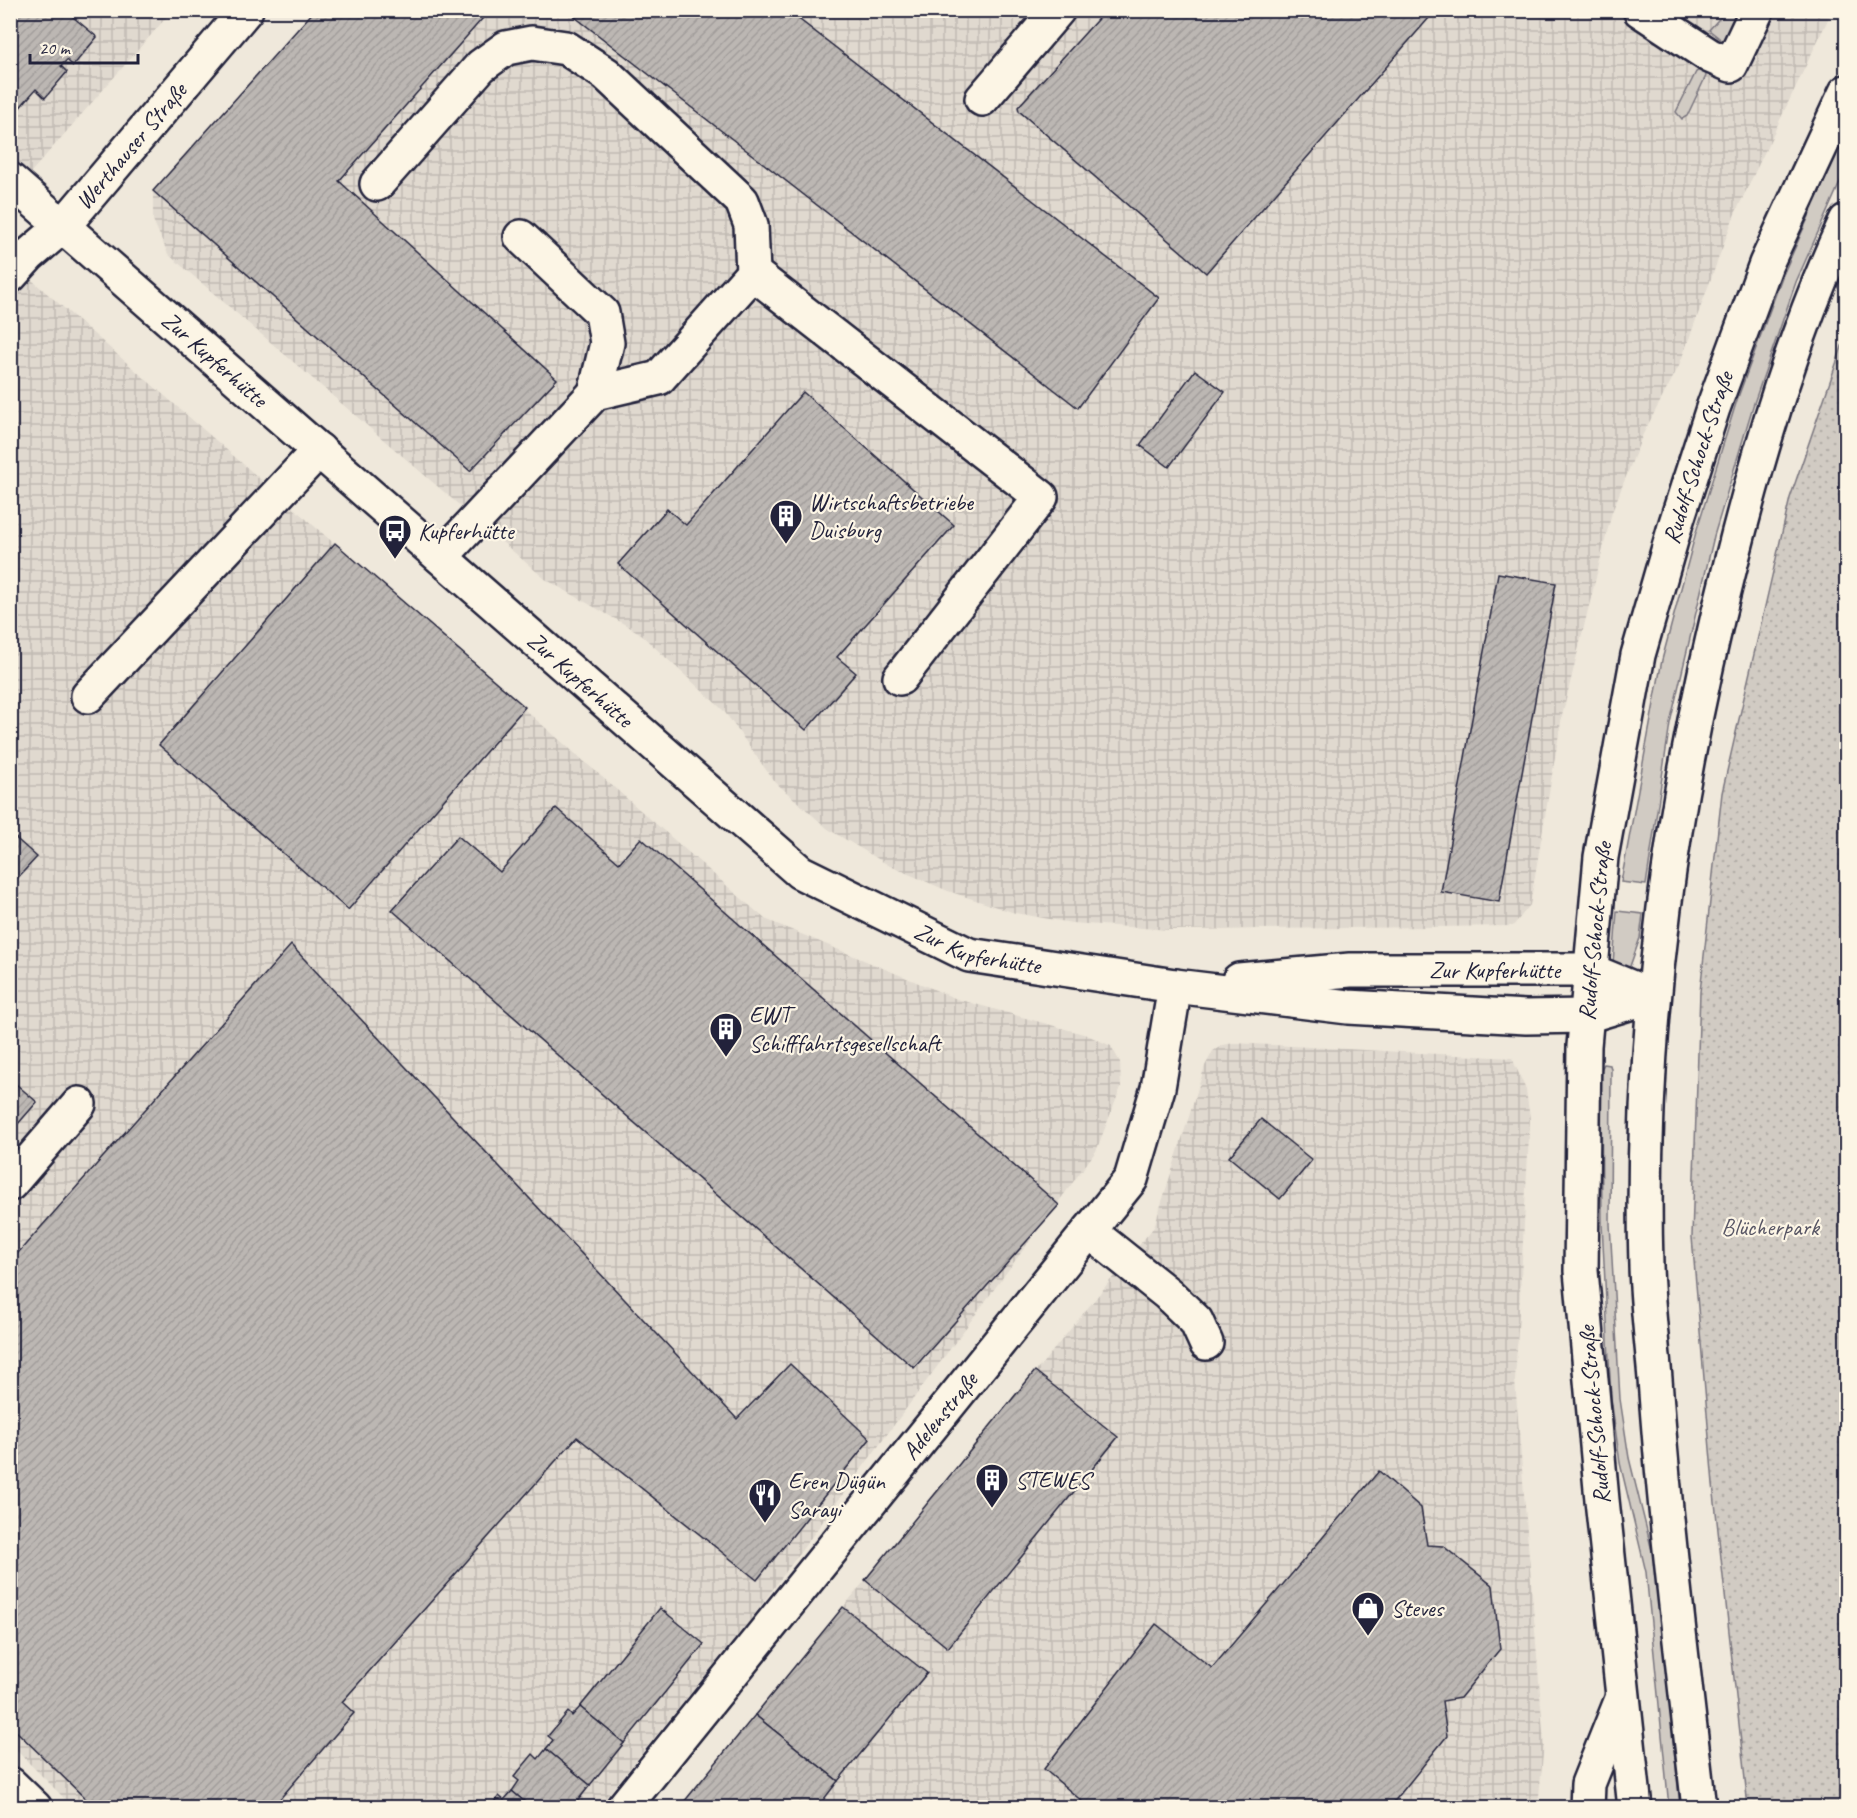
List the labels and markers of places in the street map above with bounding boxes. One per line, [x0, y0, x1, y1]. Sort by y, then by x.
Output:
place label: Wirtschaftsbetriebe Duisburg [809, 487, 975, 545]
building icon: Wirtschaftsbetriebe Duisburg [768, 498, 804, 545]
bus stop icon: Kupferhütte [377, 513, 413, 560]
place label: Kupferhütte [418, 516, 516, 546]
place label: EWT Schifffahrtsgesellschaft [749, 1000, 942, 1058]
building icon: EWT Schifffahrtsgesellschaft [708, 1011, 744, 1058]
building icon: STEWES [974, 1462, 1010, 1509]
place label: STEWES [1015, 1465, 1094, 1495]
place label: Eren Dügün Sarayi [788, 1466, 886, 1524]
restaurant icon: Eren Dügün Sarayi [747, 1477, 783, 1524]
shop icon: Steves [1350, 1590, 1386, 1637]
place label: Steves [1391, 1593, 1445, 1623]

